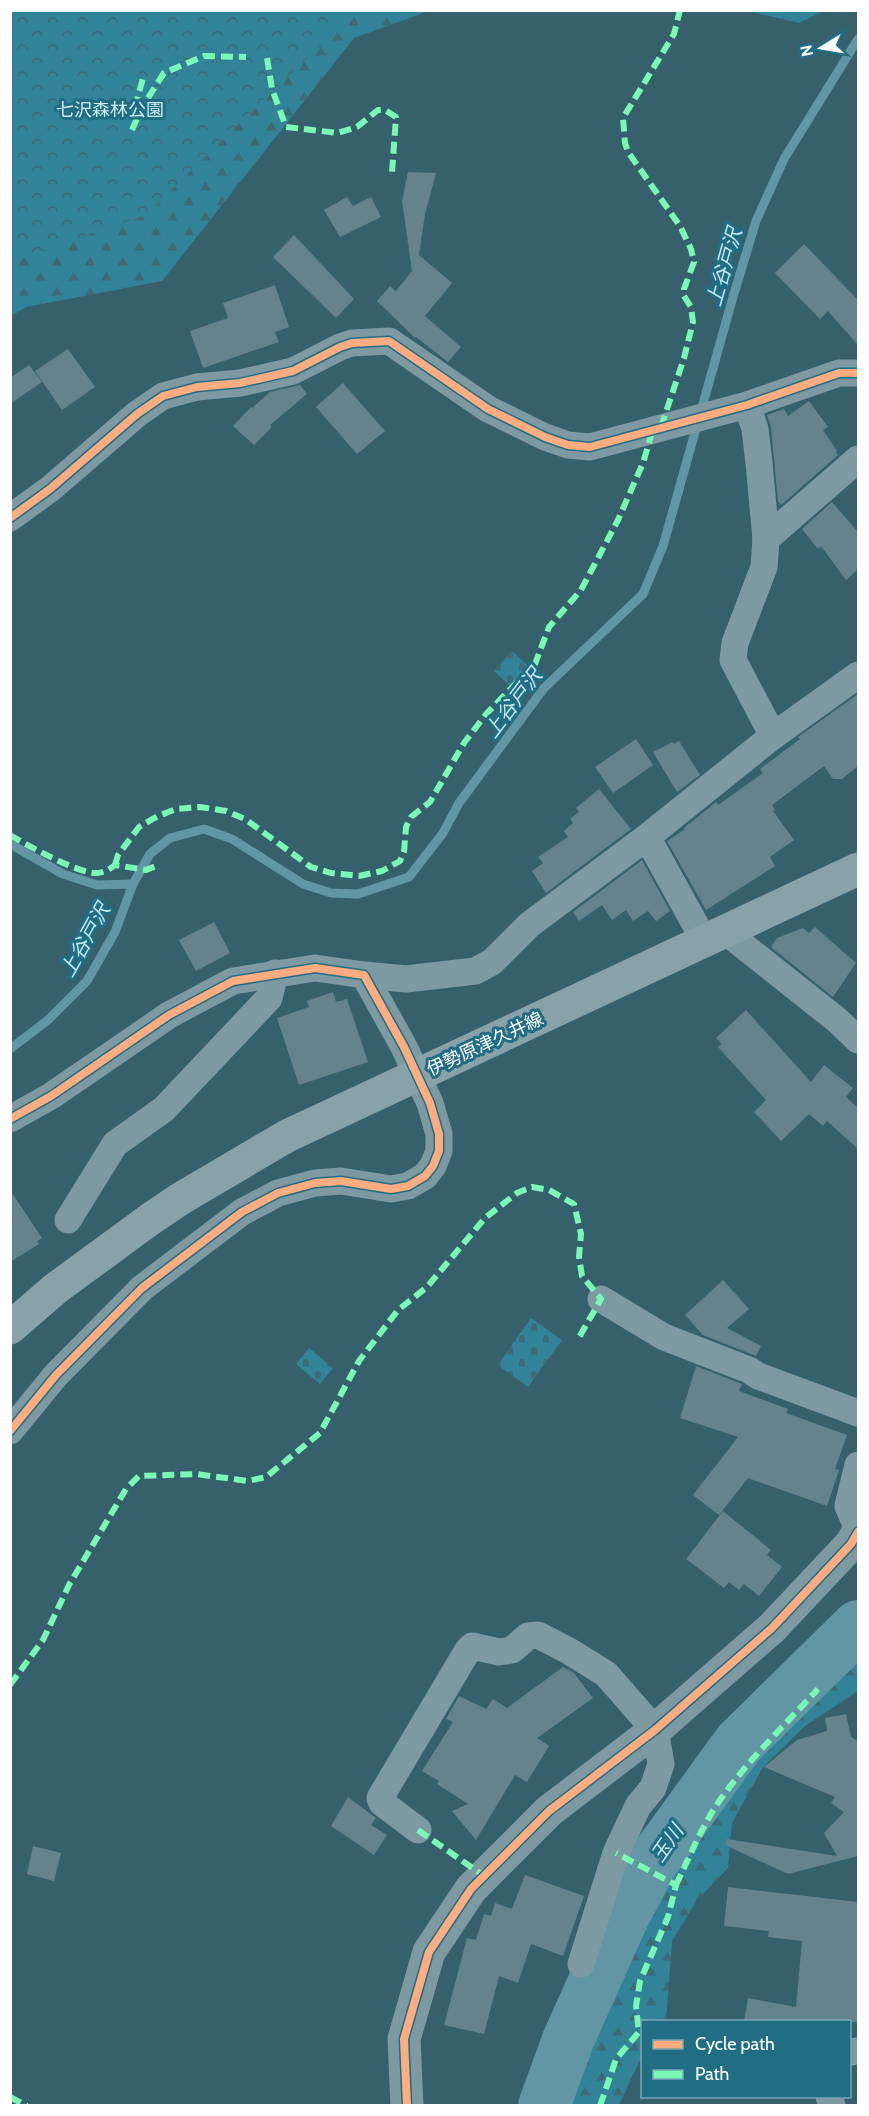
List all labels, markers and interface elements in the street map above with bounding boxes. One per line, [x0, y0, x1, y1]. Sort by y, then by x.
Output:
north arrow [791, 18, 851, 78]
text: N [796, 43, 817, 58]
park label: 七沢森林公園 [56, 99, 164, 121]
water label: 上谷戸沢 [701, 222, 747, 309]
water label: 上谷戸沢 [479, 661, 548, 742]
water label: 上谷戸沢 [55, 897, 116, 981]
street label: 伊勢原津久井線 [423, 1007, 547, 1081]
water label: 玉川 [646, 1818, 689, 1866]
legend [641, 2020, 851, 2098]
text: Cycle path [695, 2033, 775, 2055]
text: Path [695, 2063, 729, 2085]

